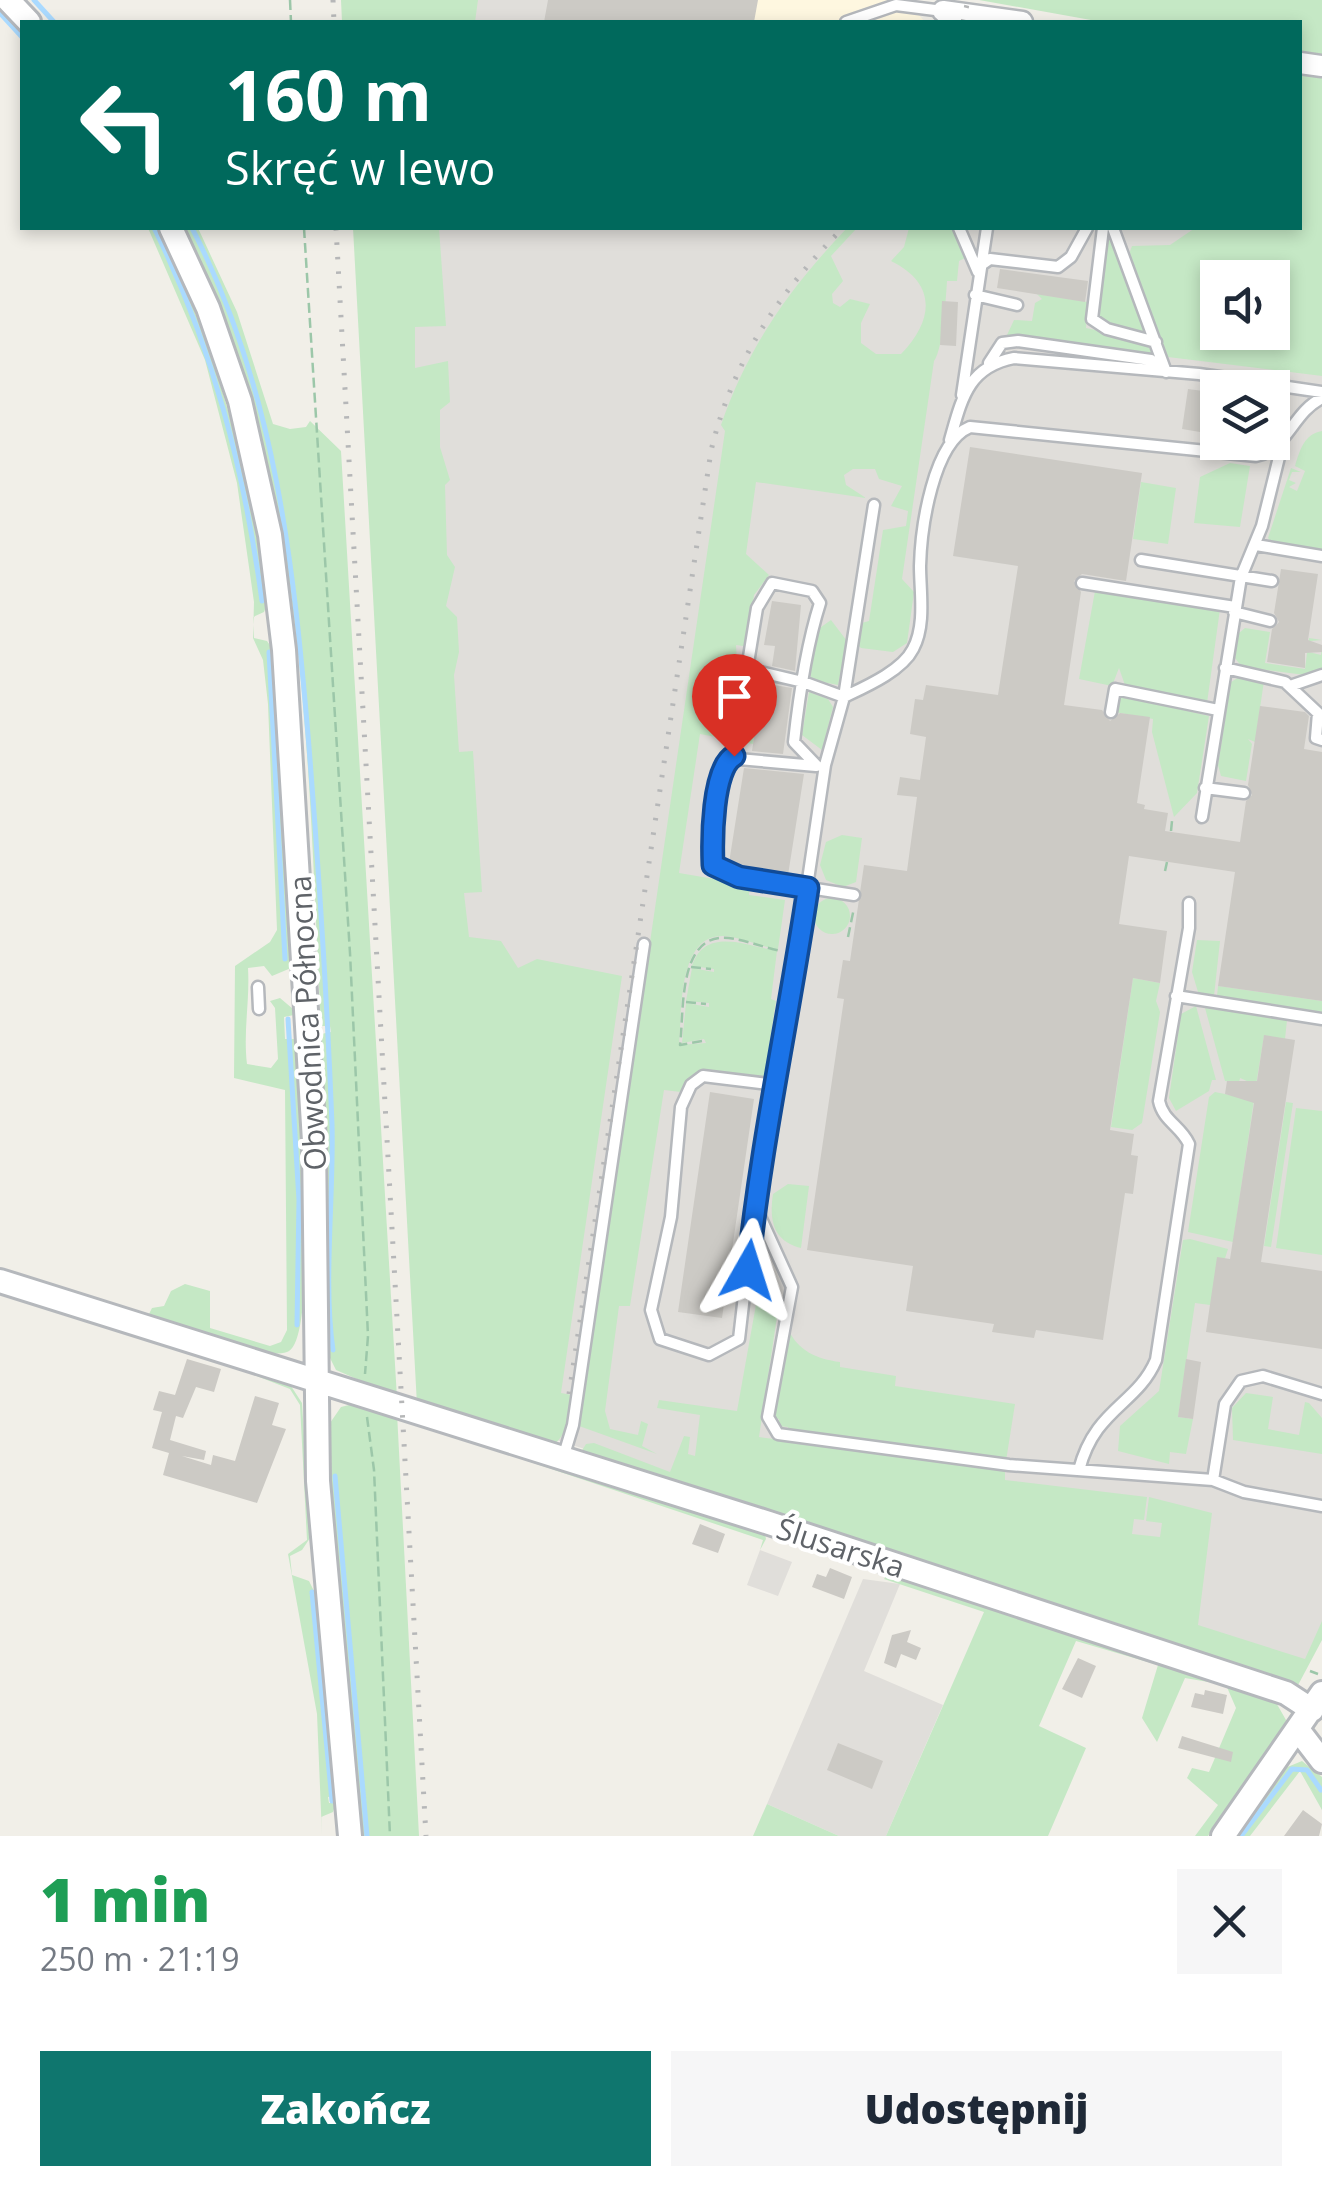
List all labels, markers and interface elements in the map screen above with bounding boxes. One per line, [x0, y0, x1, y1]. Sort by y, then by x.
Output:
text: 160 m [225, 46, 432, 142]
icon: left [60, 60, 190, 190]
text: Skręć w lewo [225, 137, 495, 198]
map controls [1200, 260, 1290, 460]
button: sound [1200, 260, 1290, 350]
button: layers [1200, 370, 1290, 460]
pin [692, 654, 777, 757]
icon: arrive [707, 669, 762, 724]
street label: Obwodnica Północna [279, 874, 335, 1172]
position arrow [696, 1218, 800, 1322]
street label: Ślusarska [772, 1507, 910, 1587]
text: 1 min [40, 1858, 210, 1940]
button: close [1177, 1869, 1282, 1974]
text: 250 m · 21:19 [40, 1937, 239, 1980]
button: Zakończ [40, 2051, 651, 2166]
button: Udostępnij [671, 2051, 1282, 2166]

